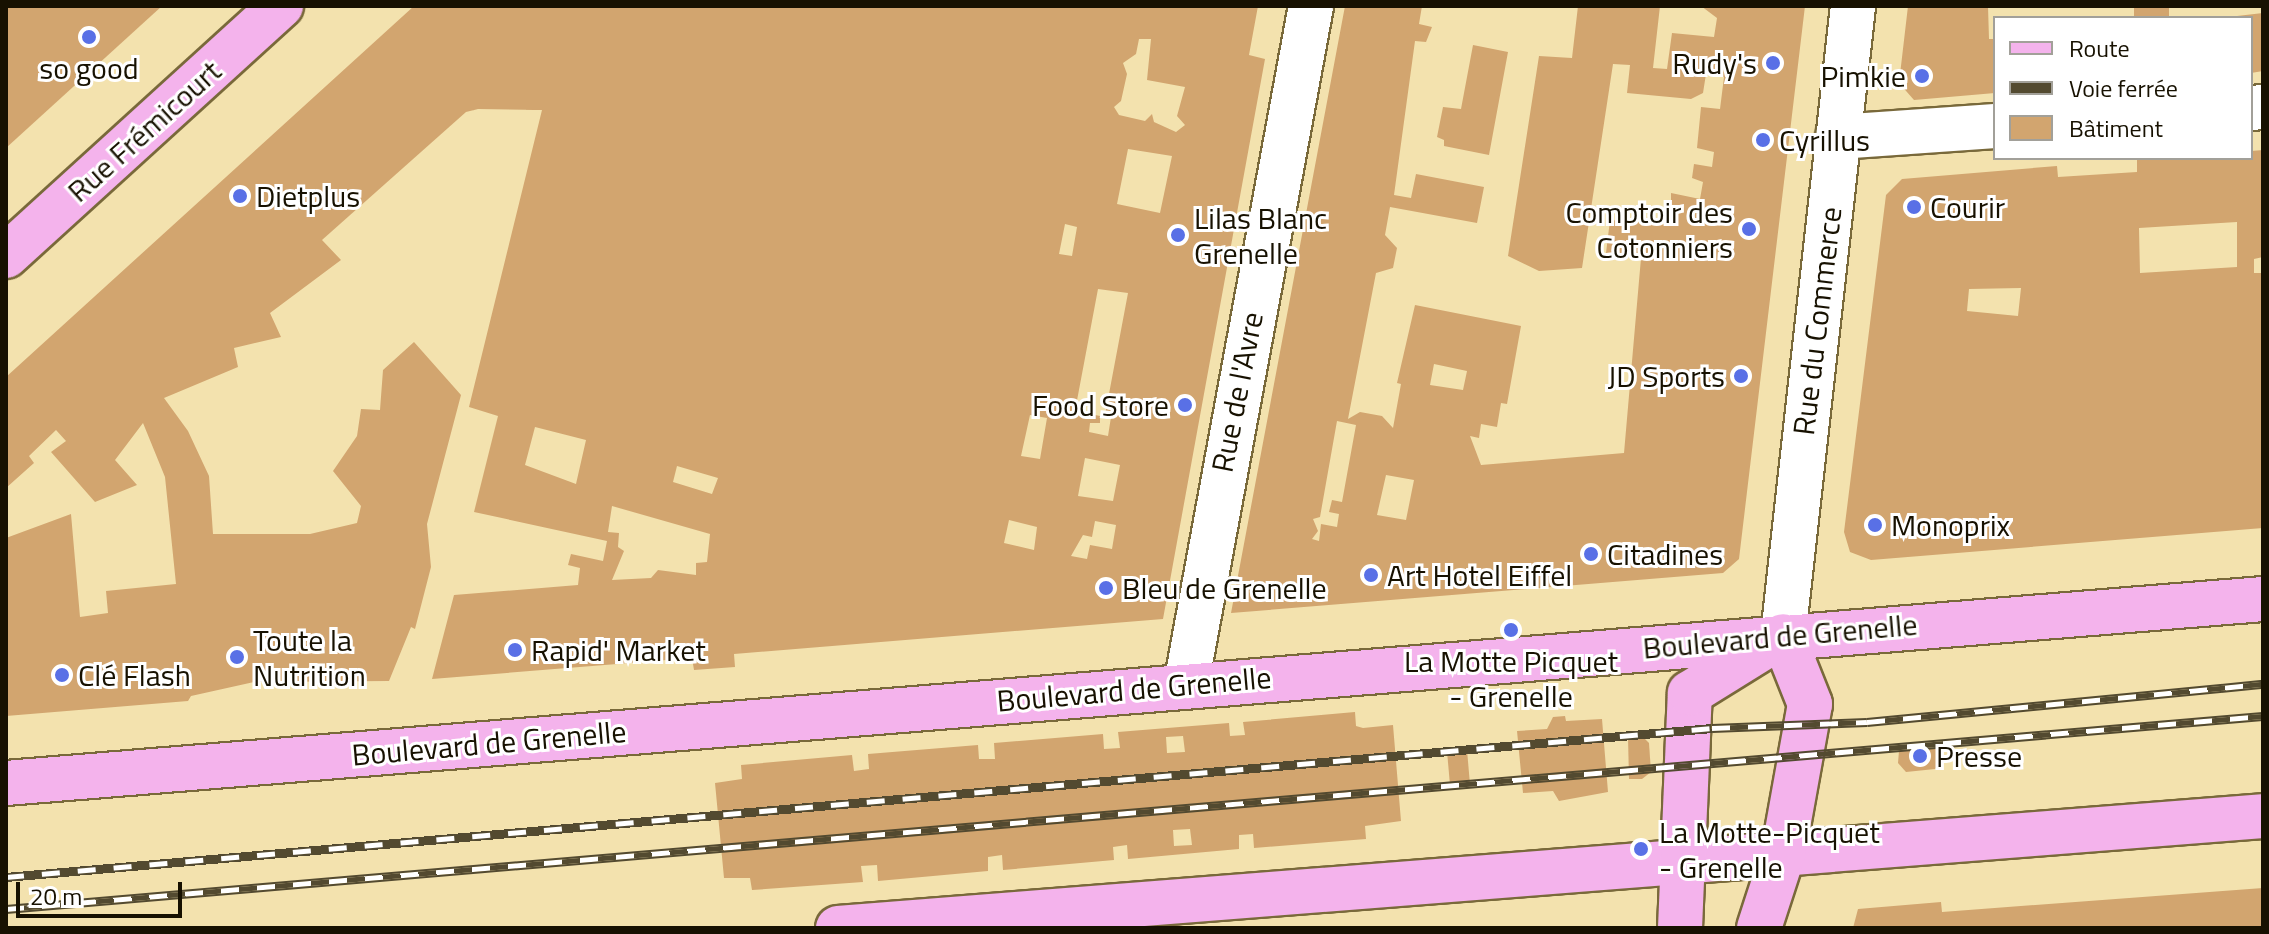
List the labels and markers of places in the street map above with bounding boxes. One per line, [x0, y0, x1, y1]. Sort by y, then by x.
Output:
marker: so good [80, 28, 98, 46]
place label: Rudy's [1672, 45, 1757, 81]
place label: so good [39, 50, 139, 86]
marker: Rudy's [1764, 54, 1782, 72]
place label: Pimkie [1820, 58, 1906, 94]
marker: Pimkie [1913, 67, 1931, 85]
place label: Cyrillus [1779, 122, 1870, 158]
marker: Cyrillus [1754, 131, 1772, 149]
place label: Dietplus [256, 178, 360, 214]
marker: Dietplus [231, 187, 249, 205]
place label: Courir [1930, 189, 2005, 225]
place label: Comptoir des Cotonniers [1565, 194, 1733, 264]
marker: Courir [1905, 198, 1923, 216]
place label: Lilas Blanc Grenelle [1194, 200, 1327, 270]
marker: Comptoir des Cotonniers [1740, 220, 1758, 238]
marker: Lilas Blanc Grenelle [1169, 226, 1187, 244]
place label: JD Sports [1608, 358, 1725, 394]
marker: JD Sports [1732, 367, 1750, 385]
place label: Food Store [1032, 387, 1169, 423]
marker: Food Store [1176, 396, 1194, 414]
place label: Monoprix [1891, 507, 2010, 543]
marker: Monoprix [1866, 516, 1884, 534]
place label: Citadines [1607, 536, 1723, 572]
marker: Citadines [1582, 545, 1600, 563]
place label: Art Hotel Eiffel [1387, 557, 1572, 593]
marker: Art Hotel Eiffel [1362, 566, 1380, 584]
place label: Bleu de Grenelle [1122, 570, 1327, 606]
marker: Bleu de Grenelle [1097, 579, 1115, 597]
marker: La Motte Picquet - Grenelle [1502, 621, 1520, 639]
place label: Toute la Nutrition [253, 622, 366, 692]
place label: Rapid' Market [531, 632, 706, 668]
marker: Rapid' Market [506, 641, 524, 659]
place label: La Motte Picquet - Grenelle [1404, 643, 1618, 714]
marker: Toute la Nutrition [228, 648, 246, 666]
place label: Clé Flash [78, 657, 191, 693]
marker: Clé Flash [53, 666, 71, 684]
place label: Presse [1936, 738, 2022, 774]
marker: Presse [1911, 747, 1929, 765]
place label: La Motte-Picquet - Grenelle [1659, 814, 1880, 884]
marker: La Motte-Picquet - Grenelle [1630, 838, 1652, 860]

